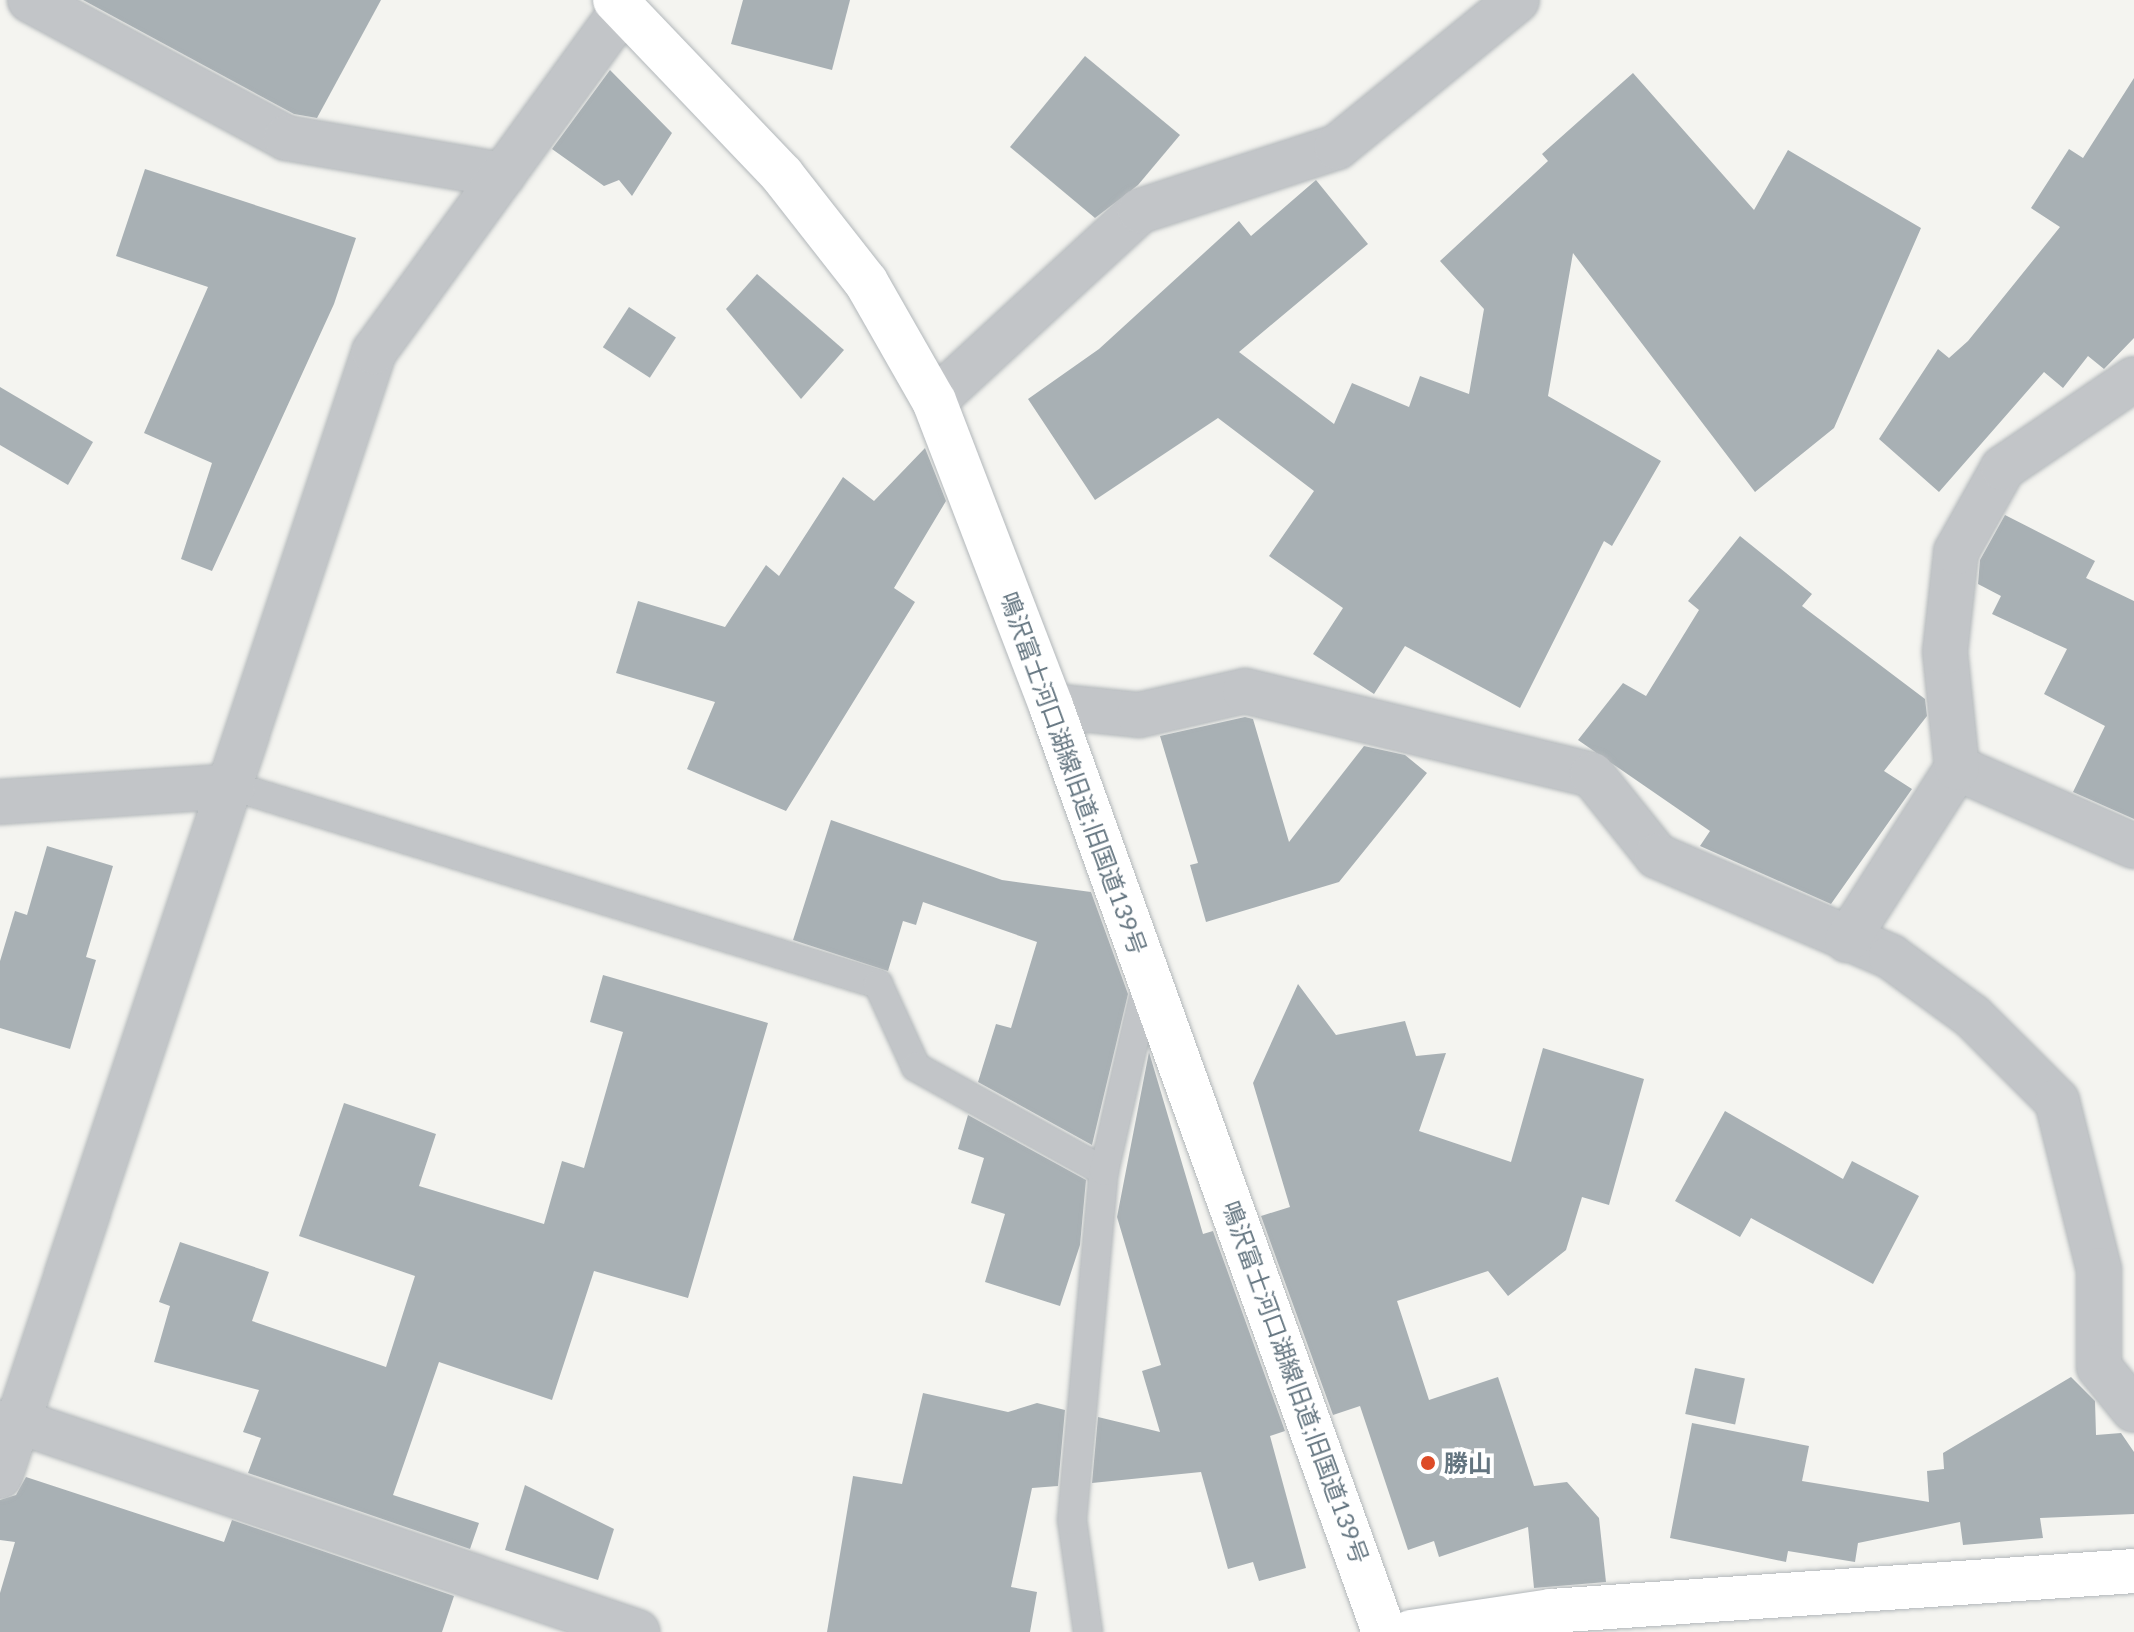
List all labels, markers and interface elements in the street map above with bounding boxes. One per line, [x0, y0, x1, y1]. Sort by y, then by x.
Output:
street label: 鳴沢富士河口湖線旧道;旧国道139号 [995, 588, 1153, 958]
street label: 鳴沢富士河口湖線旧道;旧国道139号 [1217, 1197, 1375, 1567]
place label: 勝山 [1444, 1449, 1492, 1477]
marker: 勝山 [1419, 1454, 1437, 1472]

